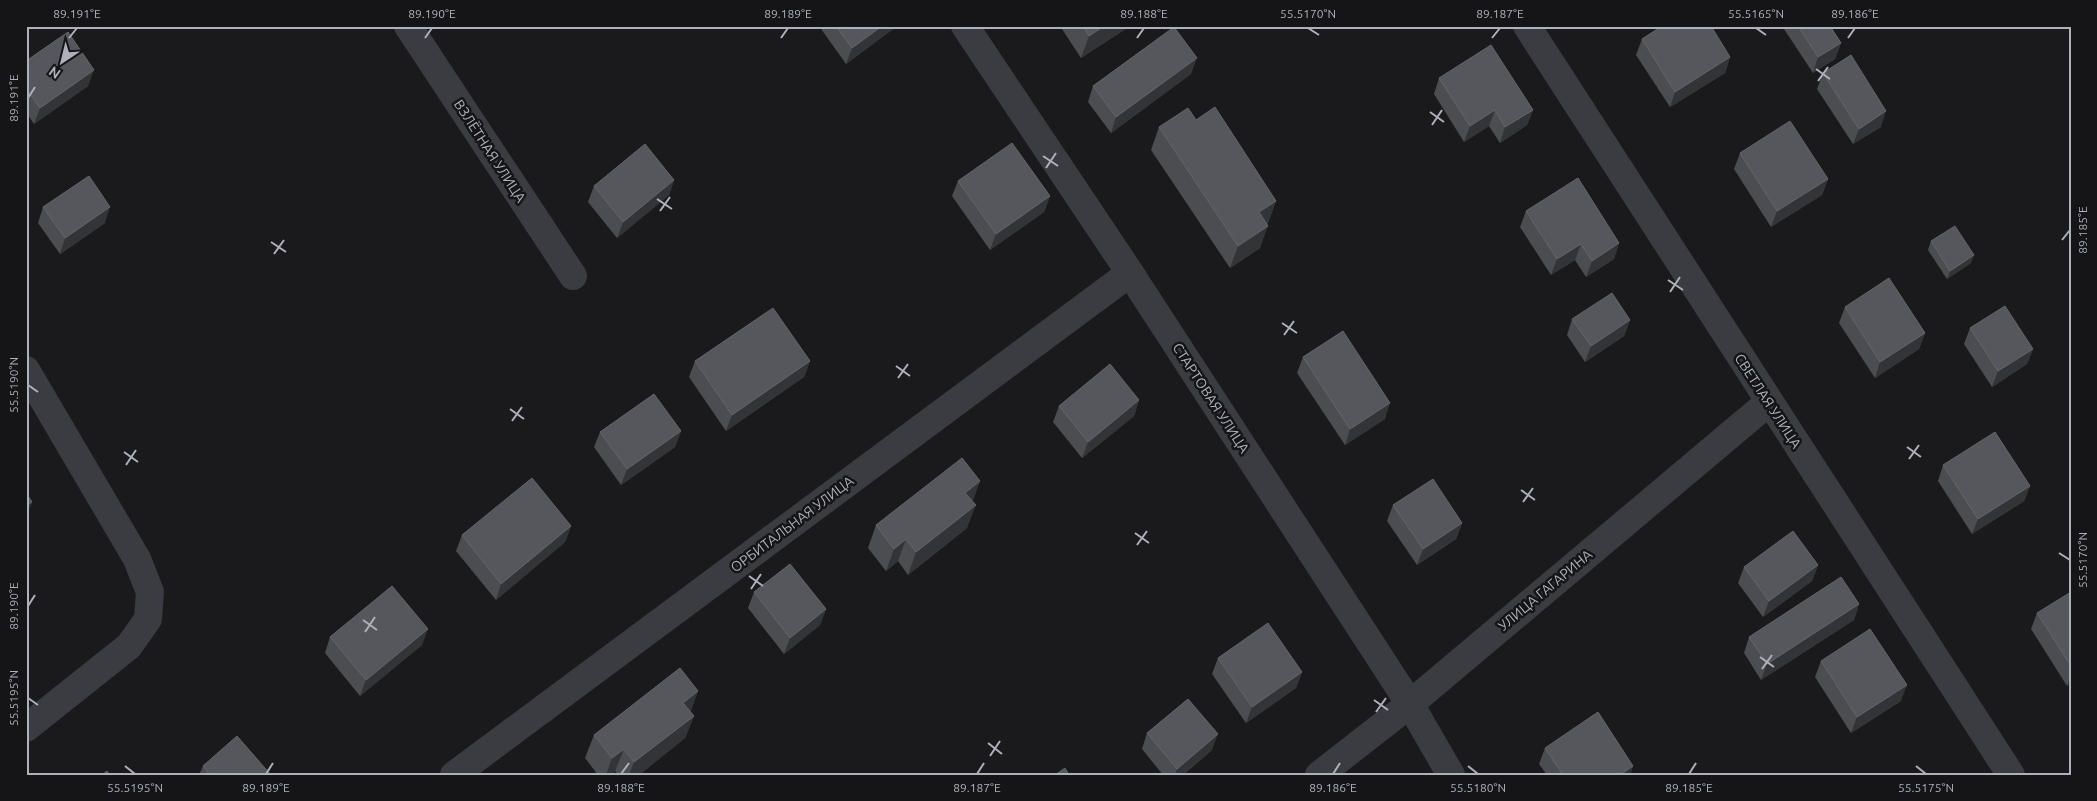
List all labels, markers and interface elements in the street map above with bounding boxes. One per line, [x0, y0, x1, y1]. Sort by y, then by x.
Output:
text: 89.191°E [53, 7, 101, 20]
text: 89.190°E [408, 7, 456, 20]
text: 89.189°E [764, 7, 812, 20]
text: 89.188°E [1120, 7, 1168, 20]
text: 55.5170°N [1280, 7, 1336, 20]
text: 89.187°E [1476, 7, 1524, 20]
text: 55.5165°N [1728, 7, 1784, 20]
text: 89.186°E [1831, 7, 1879, 20]
north arrow [38, 38, 88, 88]
text: N [46, 63, 63, 82]
text: 89.191°E [7, 74, 20, 122]
street label: ВЗЛЁТНАЯ УЛИЦА [451, 97, 529, 205]
text: 89.185°E [2076, 206, 2089, 254]
street label: СТАРТОВАЯ УЛИЦА [1169, 340, 1253, 456]
street label: СВЕТЛАЯ УЛИЦА [1731, 351, 1805, 451]
text: 55.5190°N [7, 357, 20, 413]
street label: ОРБИТАЛЬНАЯ УЛИЦА [727, 473, 857, 575]
text: 55.5170°N [2076, 532, 2089, 588]
street label: УЛИЦА ГАГАРИНА [1495, 546, 1595, 634]
text: 89.190°E [7, 582, 20, 630]
text: 55.5195°N [7, 670, 20, 726]
text: 55.5195°N [107, 781, 163, 794]
text: 89.189°E [242, 781, 290, 794]
text: 89.188°E [597, 781, 645, 794]
text: 89.187°E [953, 781, 1001, 794]
text: 89.186°E [1309, 781, 1357, 794]
text: 55.5180°N [1450, 781, 1506, 794]
text: 89.185°E [1665, 781, 1713, 794]
text: 55.5175°N [1898, 781, 1954, 794]

